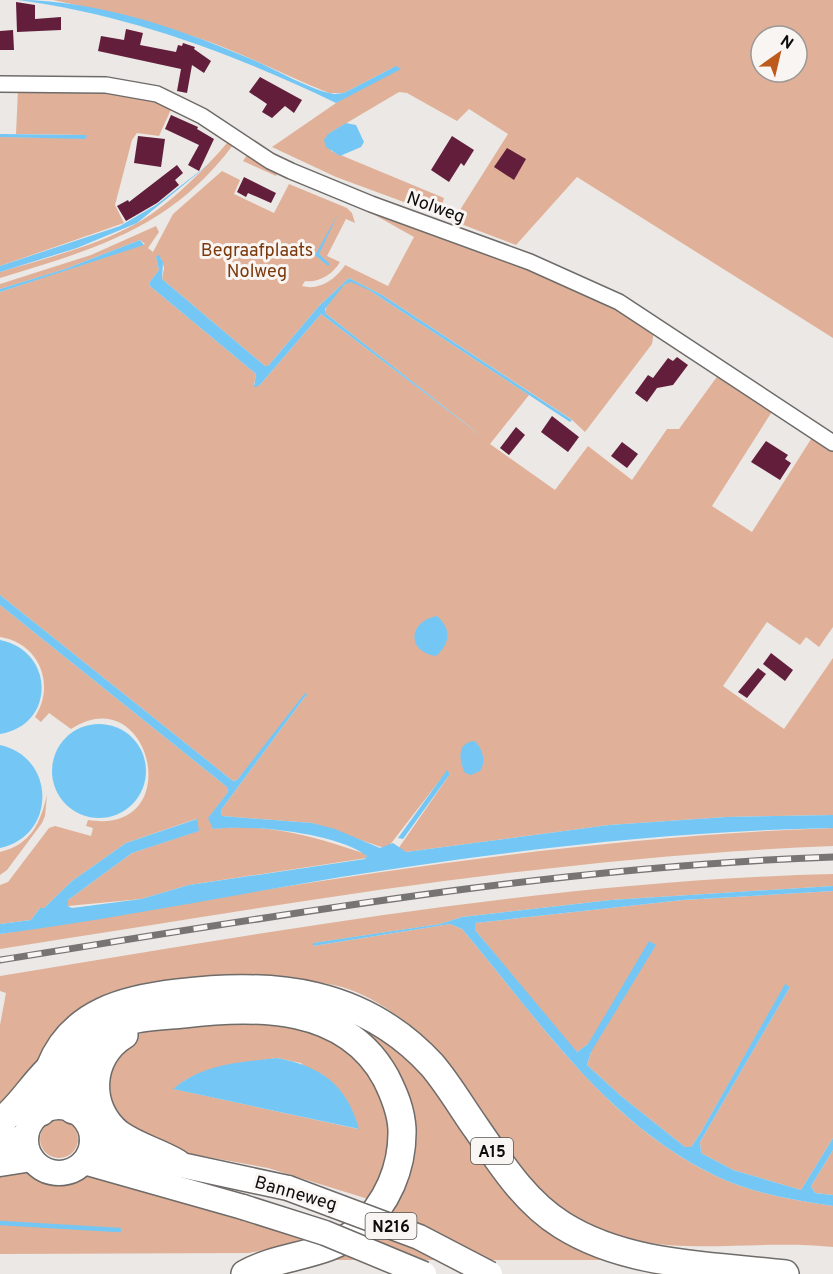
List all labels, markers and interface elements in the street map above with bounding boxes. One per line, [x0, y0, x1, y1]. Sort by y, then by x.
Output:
north arrow [749, 24, 809, 84]
text: N [776, 32, 797, 55]
street label: Nolweg [403, 187, 468, 230]
park label: Begraafplaats Nolweg [201, 240, 313, 284]
road number: A15 [471, 1138, 513, 1164]
street label: Banneweg [252, 1172, 340, 1217]
road number: N216 [366, 1213, 416, 1239]

